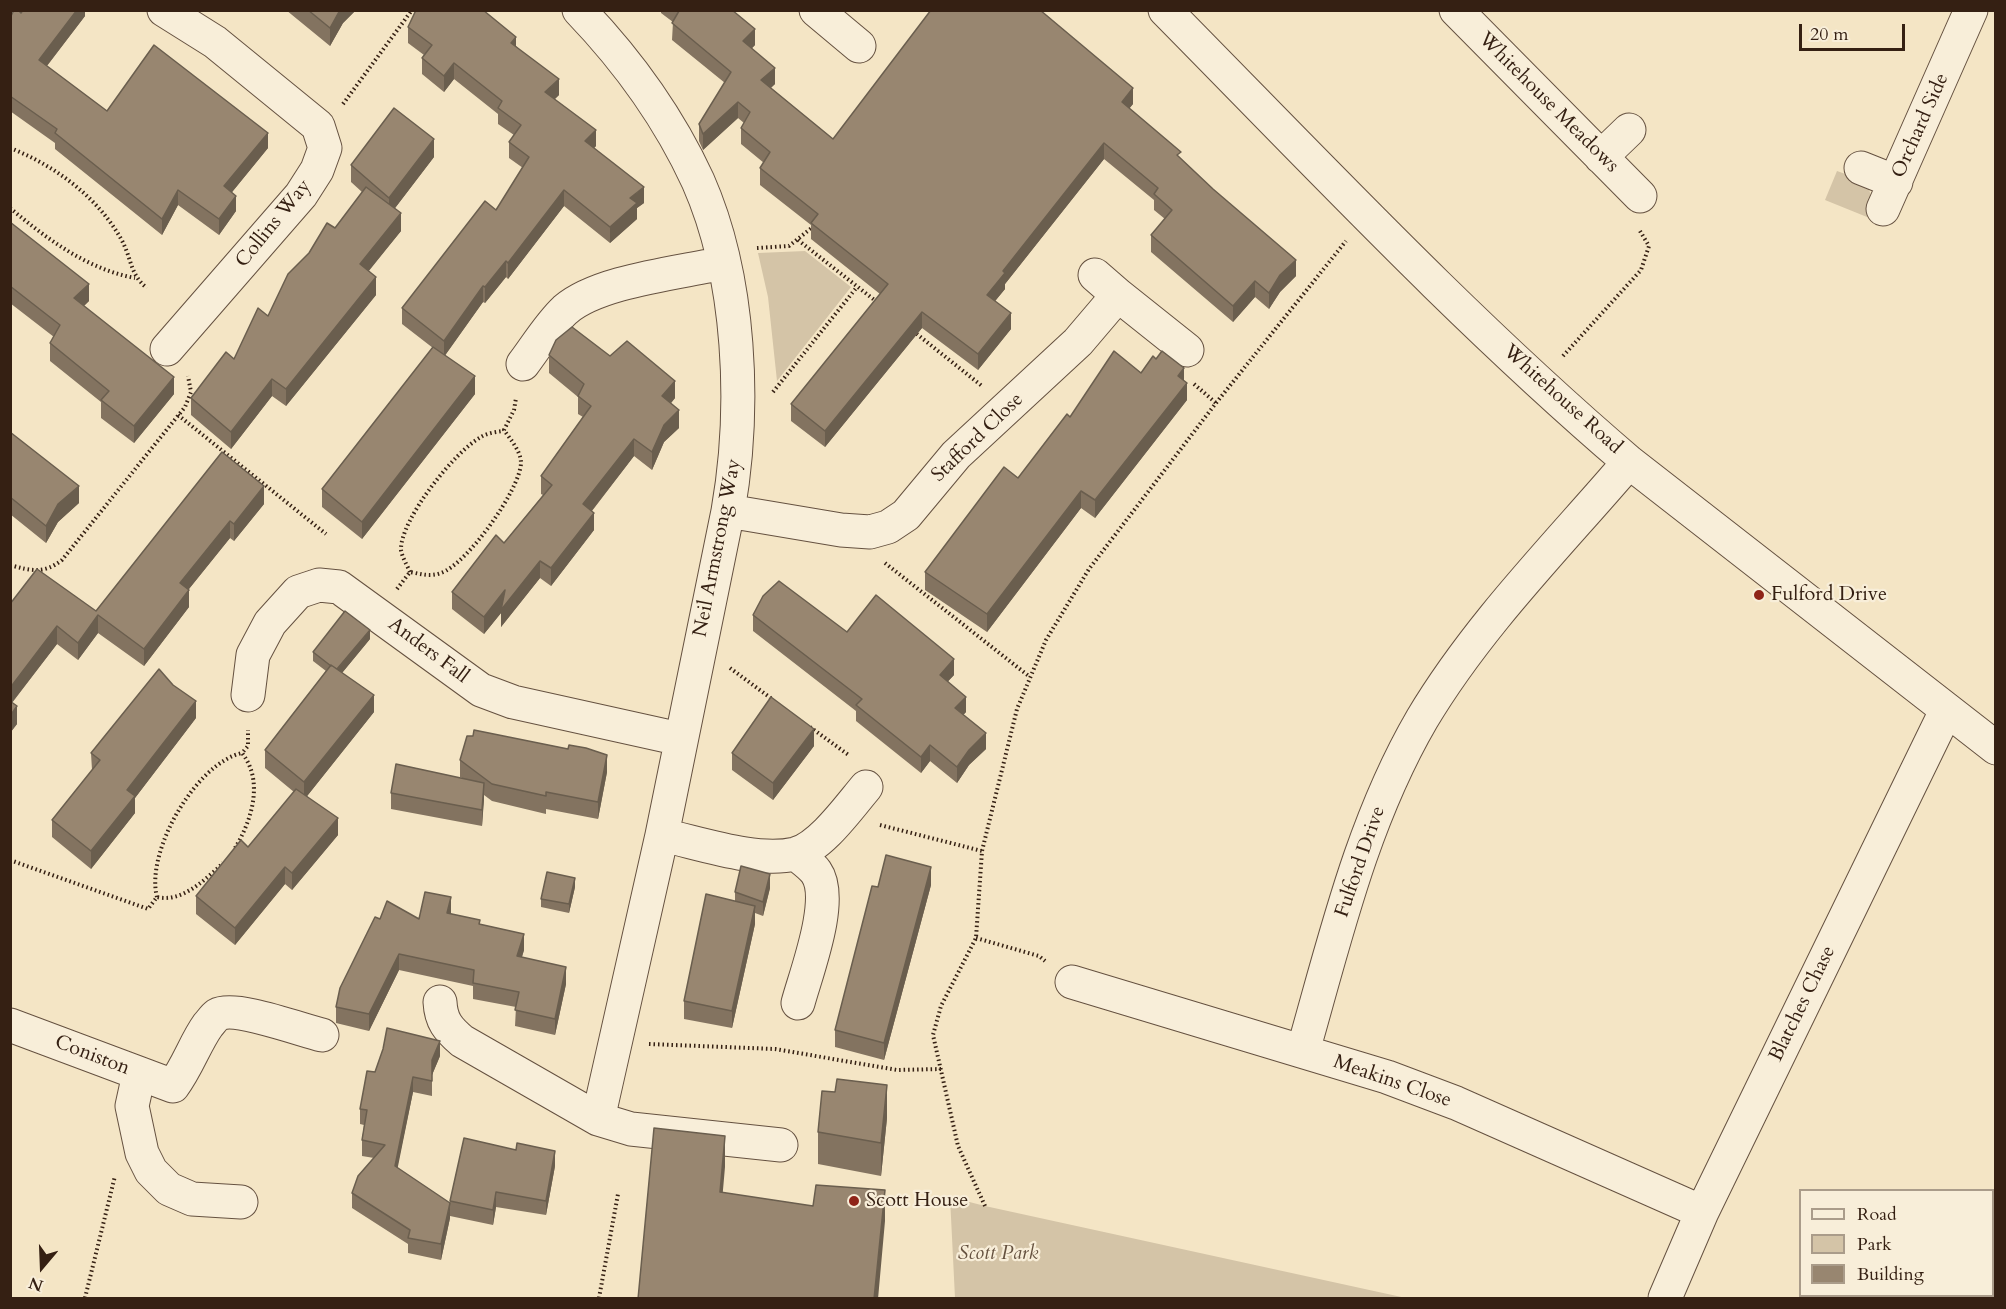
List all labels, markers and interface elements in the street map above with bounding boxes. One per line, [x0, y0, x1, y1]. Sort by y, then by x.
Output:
scale bar [1802, 12, 1908, 50]
text: 20 m [1810, 22, 1849, 47]
street label: Whitehouse Meadows [1473, 28, 1623, 178]
street label: Orchard Side [1887, 70, 1955, 182]
street label: Collins Way [231, 175, 317, 273]
street label: Whitehouse Road [1498, 340, 1626, 460]
street label: Stafford Close [927, 388, 1029, 488]
street label: Neil Armstrong Way [689, 457, 747, 639]
place label: Fulford Drive [1771, 583, 1887, 607]
marker: Fulford Drive [1752, 588, 1766, 602]
street label: Anders Fall [383, 613, 473, 689]
street label: Fulford Drive [1331, 803, 1391, 921]
street label: Blatches Chase [1765, 942, 1841, 1066]
street label: Coniston [51, 1031, 133, 1081]
street label: Meakins Close [1330, 1051, 1454, 1113]
place label: Scott House [866, 1189, 968, 1213]
legend [1799, 1189, 1994, 1297]
marker: Scott House [847, 1194, 861, 1208]
text: Road [1857, 1202, 1897, 1227]
text: Park [1857, 1232, 1892, 1257]
north arrow [12, 1237, 72, 1297]
park label: Scott Park [958, 1242, 1038, 1266]
text: Building [1857, 1262, 1924, 1287]
text: N [26, 1271, 46, 1297]

